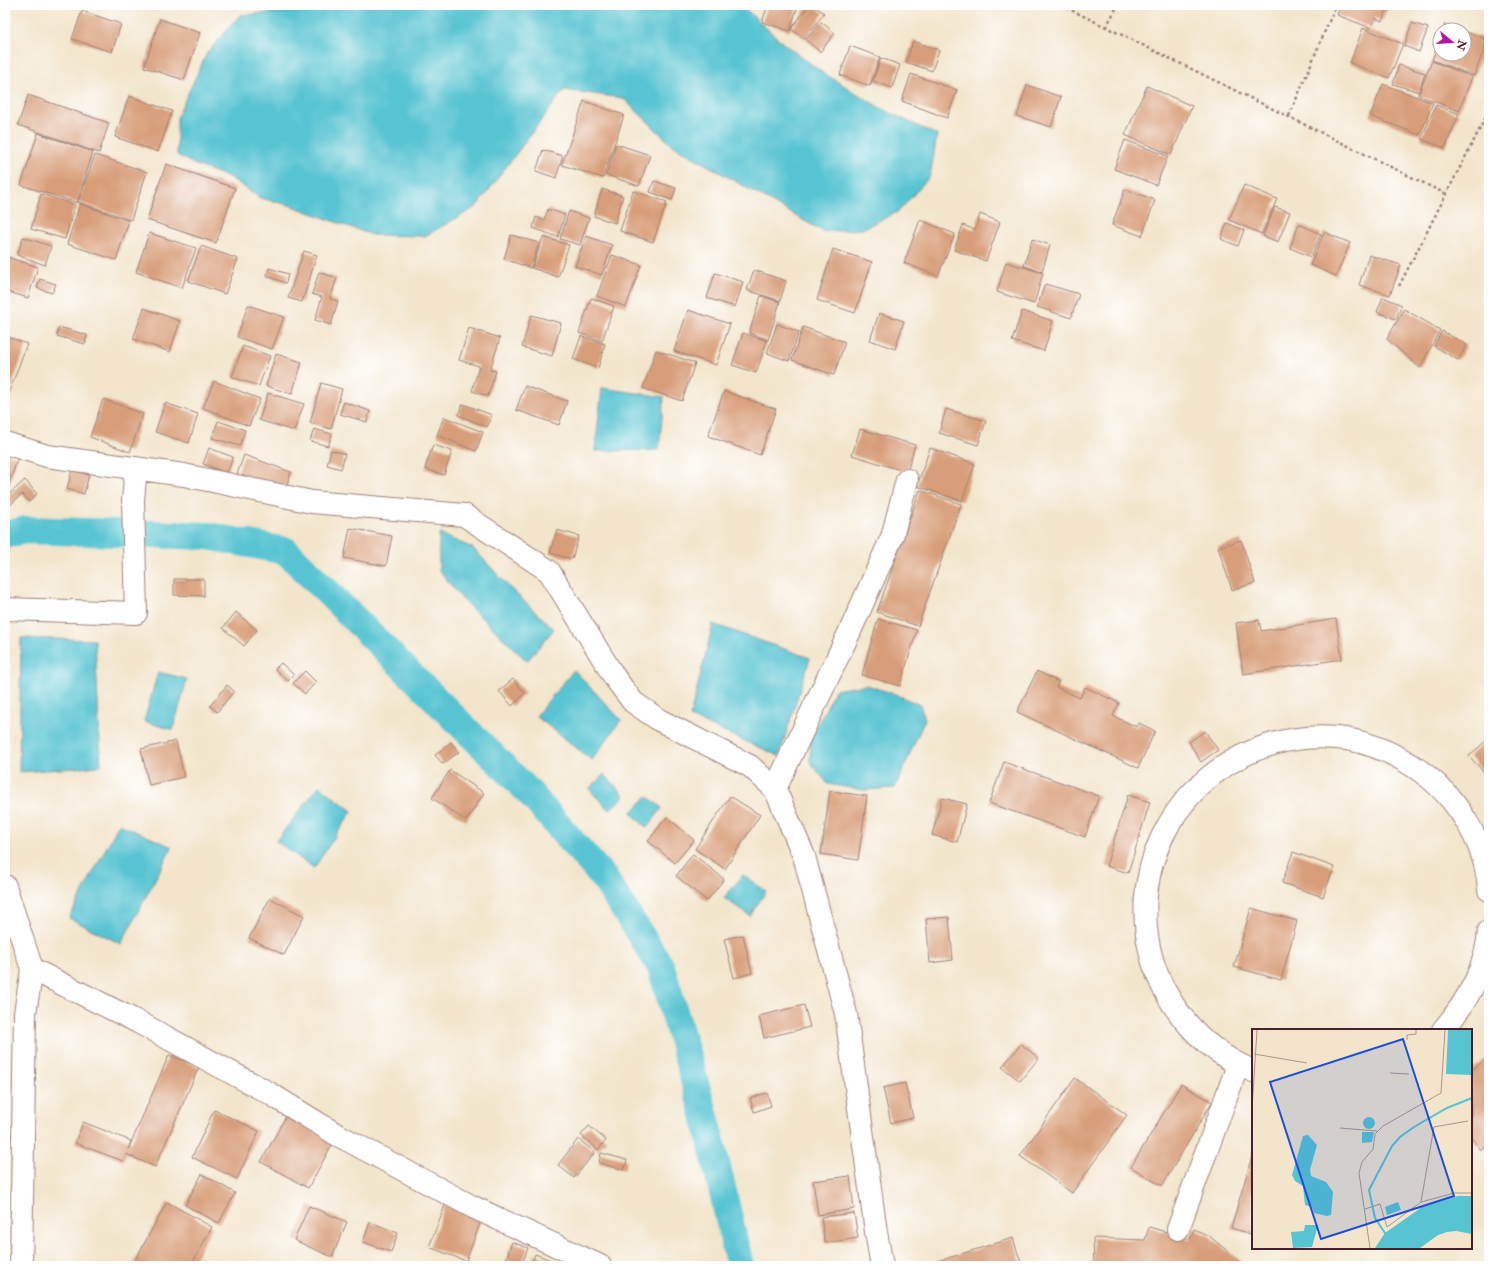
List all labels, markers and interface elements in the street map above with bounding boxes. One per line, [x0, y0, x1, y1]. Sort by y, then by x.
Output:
north arrow [1432, 22, 1472, 62]
text: N [1453, 37, 1469, 53]
inset map [1252, 1029, 1472, 1249]

